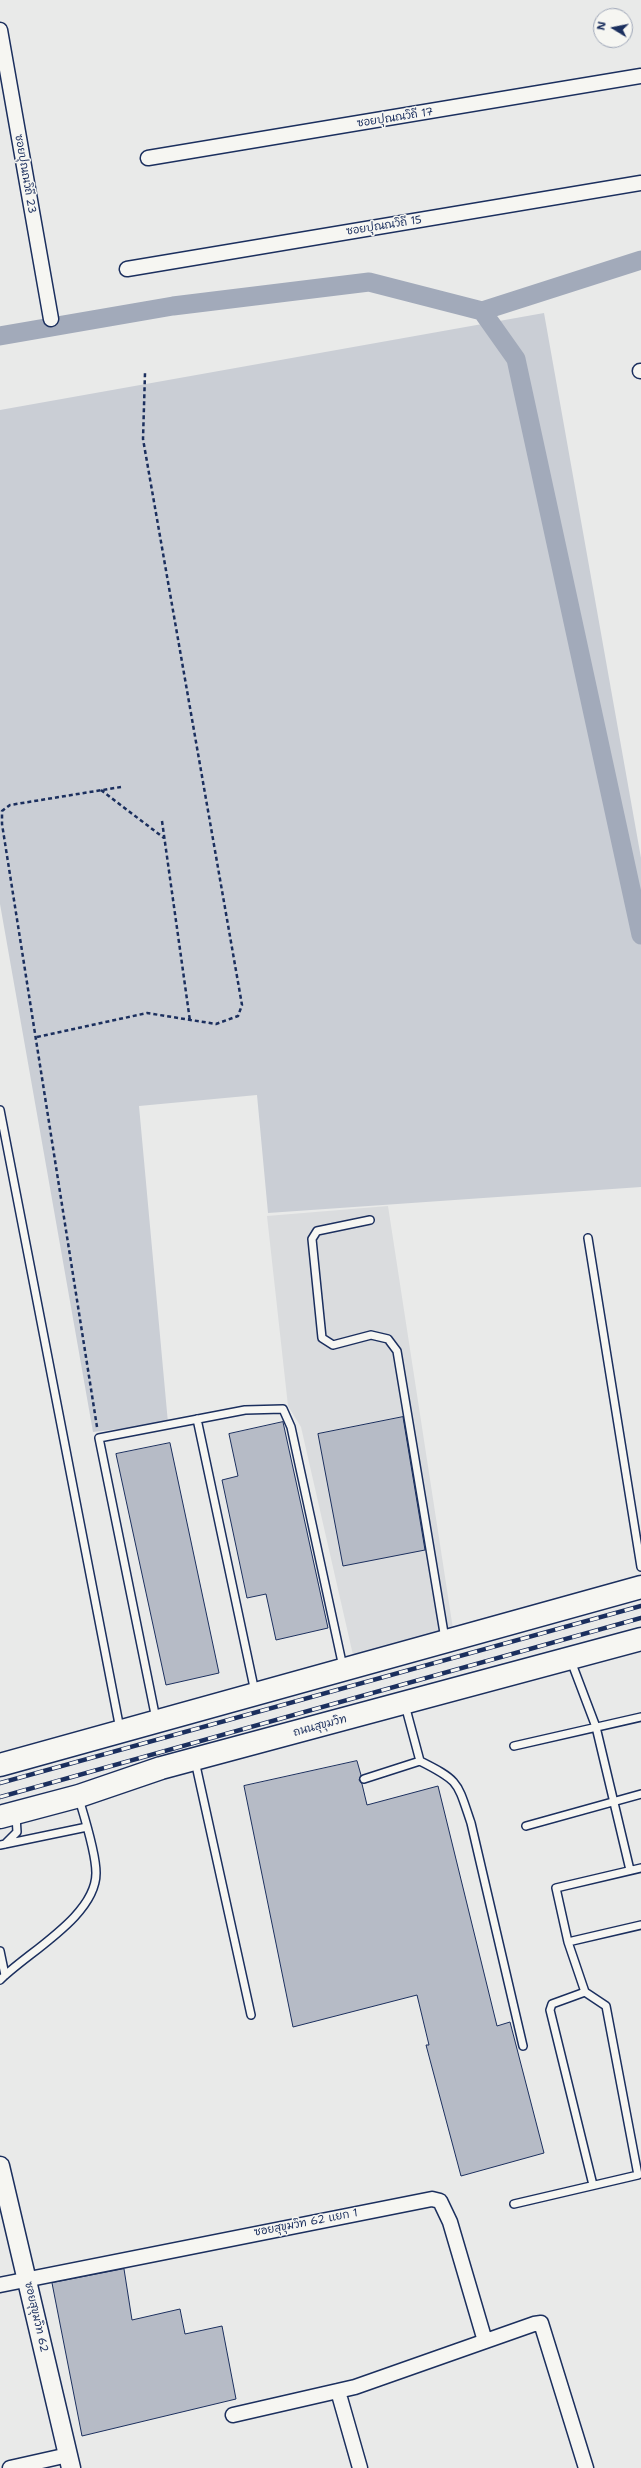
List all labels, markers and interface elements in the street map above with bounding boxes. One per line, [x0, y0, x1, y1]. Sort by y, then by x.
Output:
north arrow [593, 8, 633, 48]
text: N [594, 20, 610, 32]
street label: ซอยปุณณวิถี 17 [356, 105, 434, 131]
street label: ซอยปุณณวิถี 23 [12, 133, 38, 215]
street label: ซอยปุณณวิถี 15 [345, 213, 423, 239]
street label: ถนนสุขุมวิท [292, 1713, 348, 1739]
street label: ซอยสุขุมวิท 62 แยก 1 [253, 2206, 359, 2240]
street label: ซอยสุขุมวิท 62 [21, 2280, 51, 2354]

